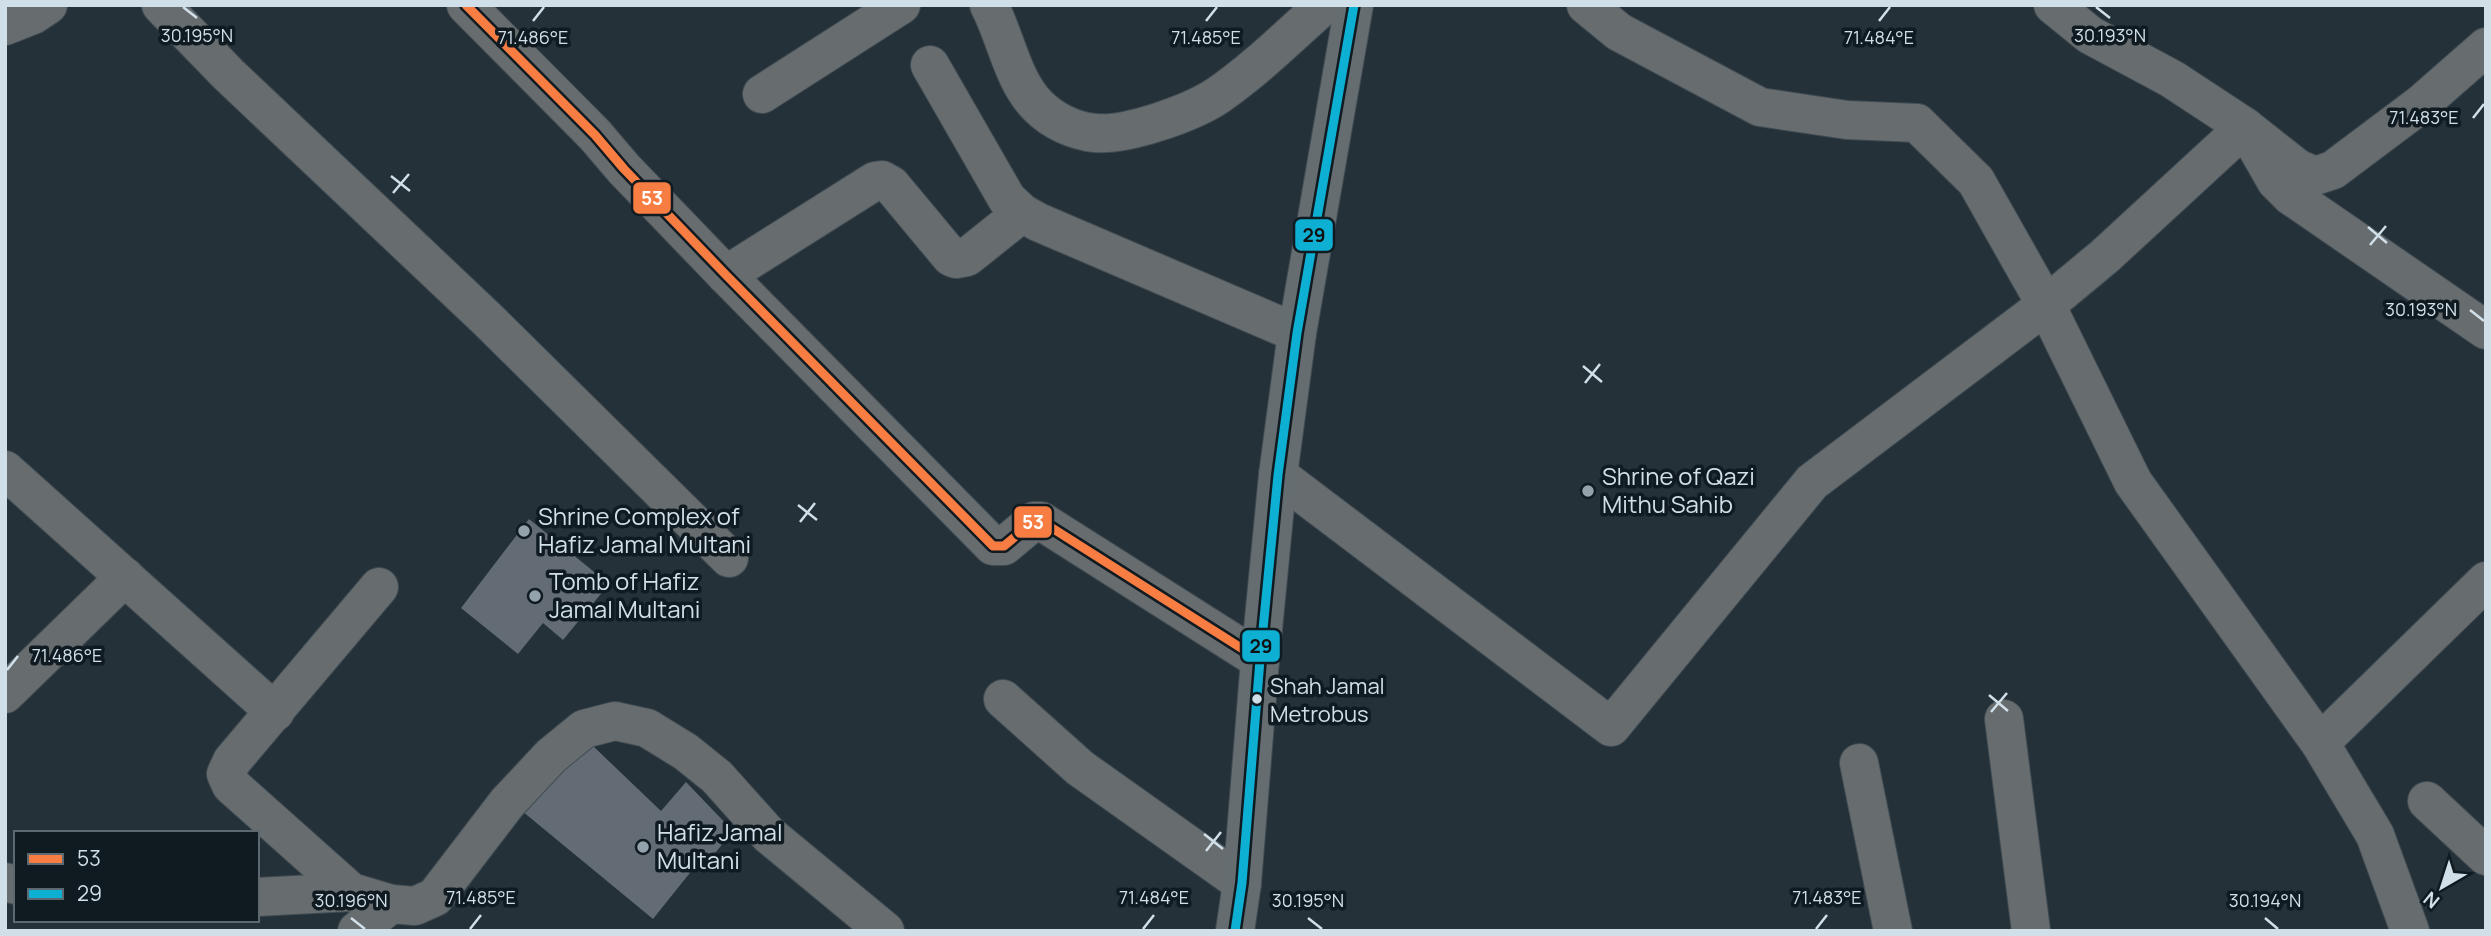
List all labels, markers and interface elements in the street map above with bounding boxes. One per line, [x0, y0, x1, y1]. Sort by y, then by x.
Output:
text: 30.195°N [161, 23, 233, 47]
text: 30.193°N [2074, 23, 2146, 47]
text: 71.486°E [498, 25, 568, 49]
text: 71.485°E [1171, 25, 1241, 49]
text: 71.484°E [1844, 25, 1914, 49]
text: 71.483°E [2389, 105, 2459, 129]
line badge: 53 [632, 181, 672, 215]
text: 53 [641, 185, 663, 211]
line badge: 29 [1294, 218, 1334, 252]
text: 29 [1302, 222, 1326, 248]
text: 30.193°N [2385, 297, 2457, 321]
place label: Shrine of Qazi Mithu Sahib [1602, 459, 1755, 520]
marker: Shrine of Qazi Mithu Sahib [1580, 483, 1596, 499]
place label: Shrine Complex of Hafiz Jamal Multani [538, 499, 751, 560]
line badge: 53 [1013, 505, 1053, 539]
text: 53 [1022, 509, 1044, 535]
marker: Shrine Complex of Hafiz Jamal Multani [516, 523, 532, 539]
place label: Tomb of Hafiz Jamal Multani [549, 564, 700, 625]
marker: Tomb of Hafiz Jamal Multani [527, 588, 543, 604]
line badge: 29 [1241, 629, 1281, 663]
text: 29 [1249, 633, 1273, 659]
text: 71.486°E [32, 643, 102, 667]
place label: Shah Jamal Metrobus [1270, 671, 1385, 729]
marker: Shah Jamal Metrobus [1250, 692, 1264, 706]
place label: Hafiz Jamal Multani [657, 815, 783, 876]
legend [14, 831, 259, 922]
marker: Hafiz Jamal Multani [635, 839, 651, 855]
text: 53 [77, 844, 101, 872]
north arrow [2407, 852, 2477, 922]
text: 29 [77, 879, 102, 907]
text: 71.485°E [446, 885, 516, 909]
text: 71.484°E [1119, 885, 1189, 909]
text: 71.483°E [1792, 885, 1862, 909]
text: N [2418, 886, 2445, 915]
text: 30.196°N [314, 888, 388, 912]
text: 30.195°N [1272, 888, 1344, 912]
text: 30.194°N [2229, 888, 2301, 912]

